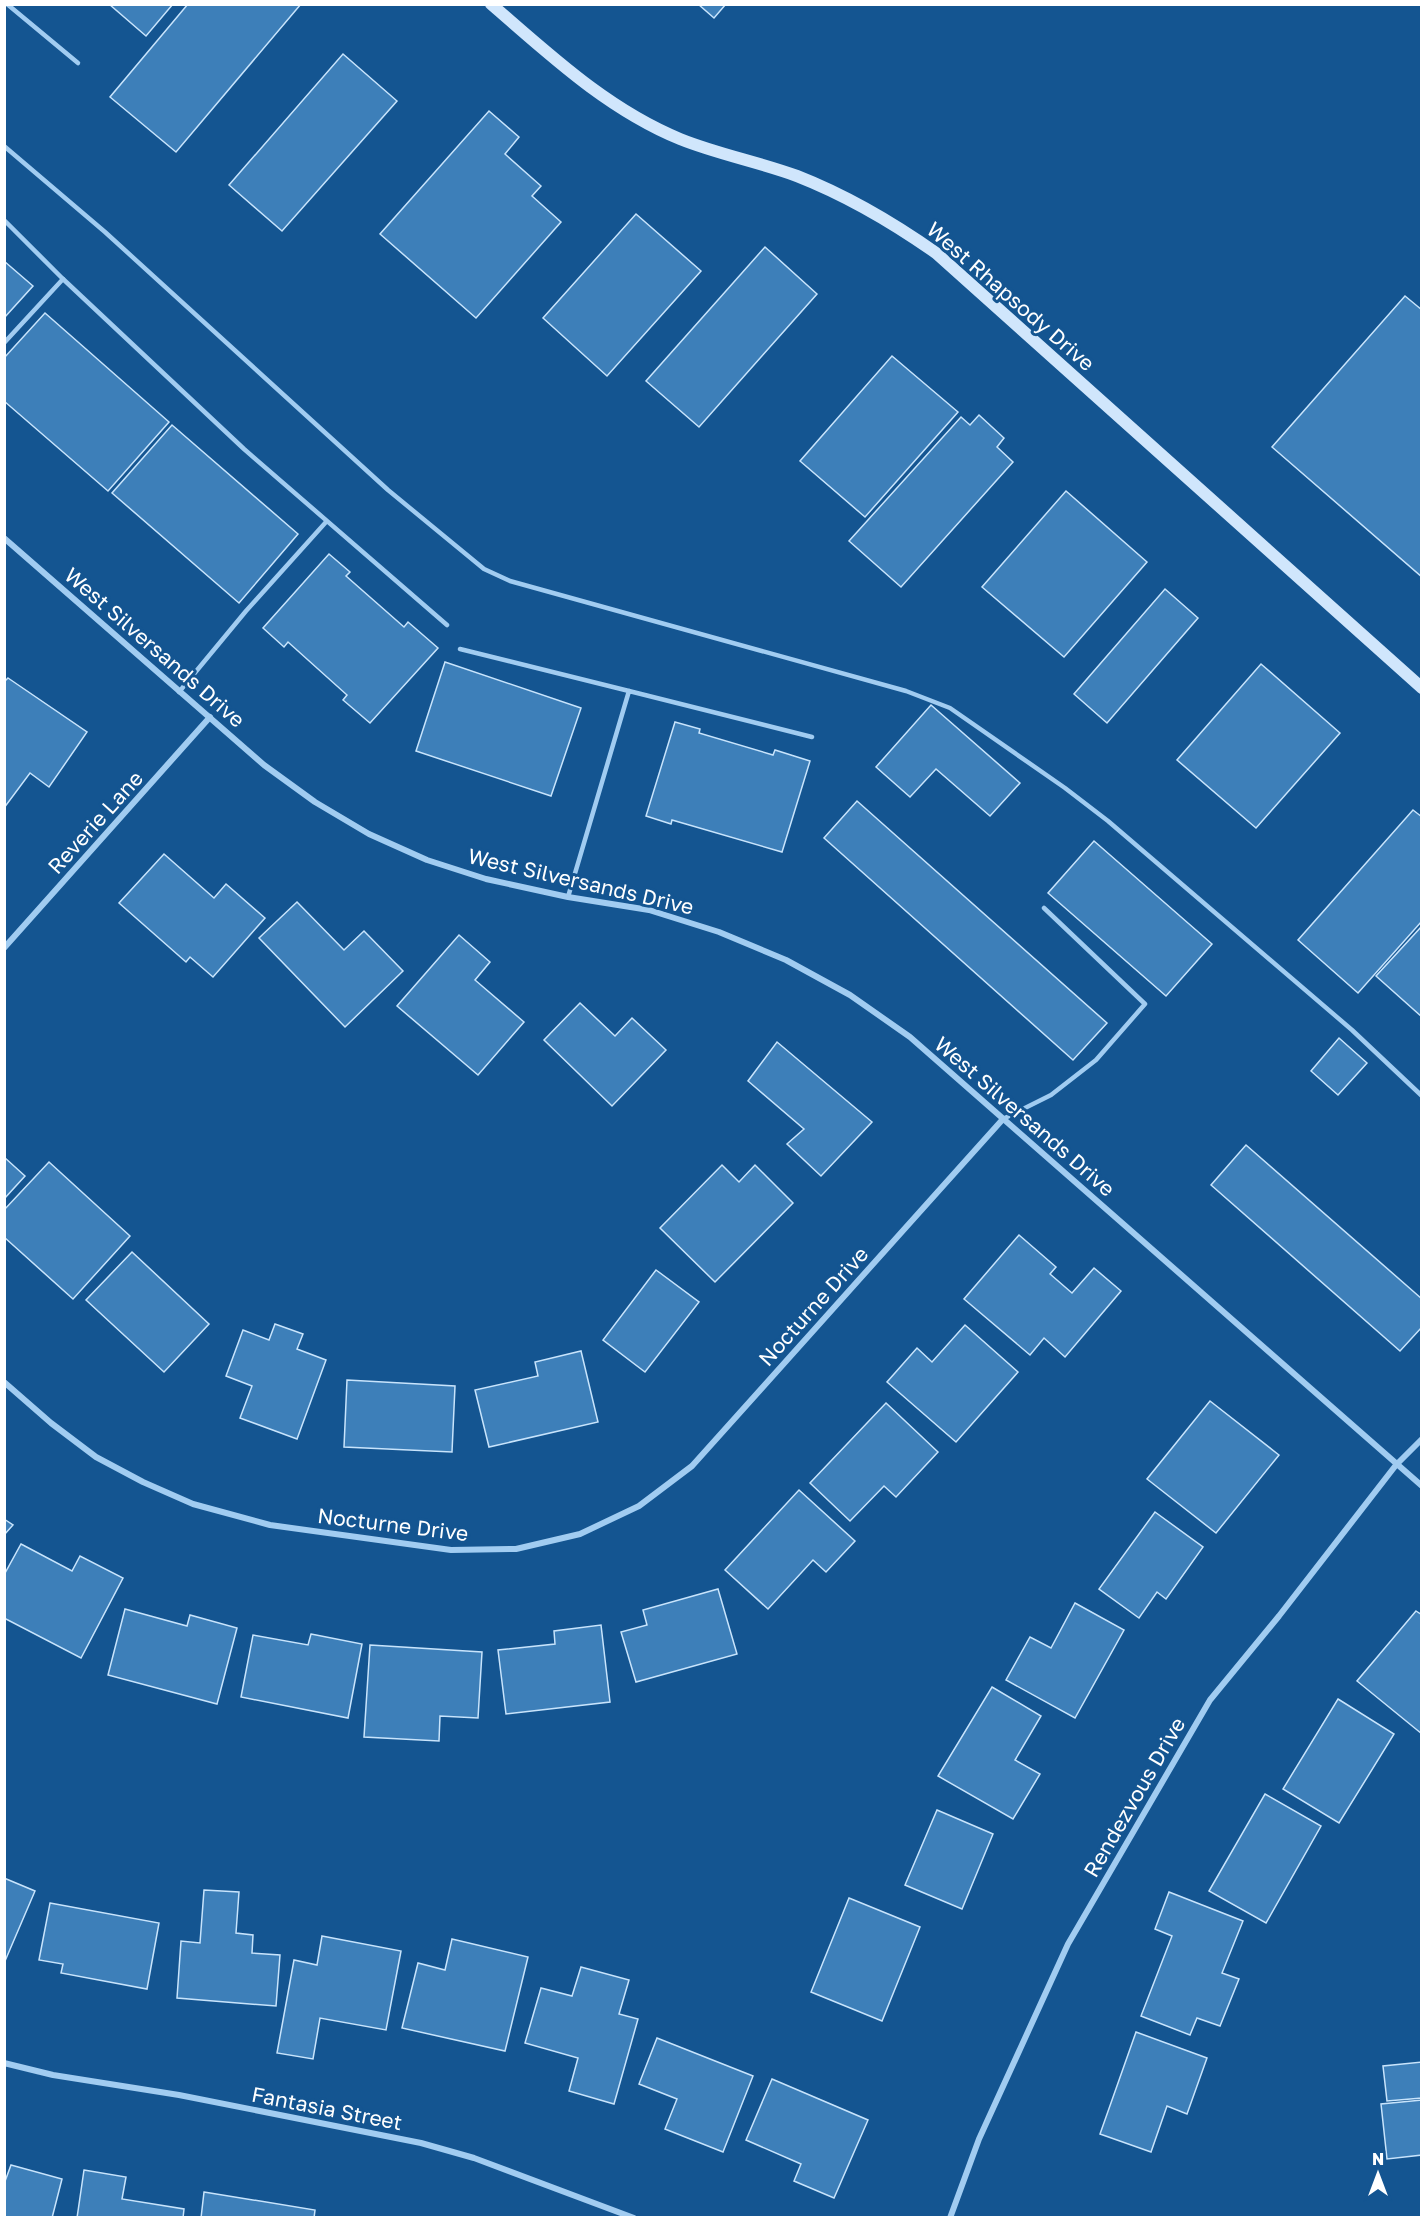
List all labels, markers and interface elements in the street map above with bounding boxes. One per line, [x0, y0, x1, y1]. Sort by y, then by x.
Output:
street label: West Rhapsody Drive [922, 216, 1100, 376]
street label: West Silversands Drive [59, 562, 251, 732]
street label: Reverie Lane [42, 765, 148, 879]
street label: West Silversands Drive [466, 842, 696, 920]
street label: West Silversands Drive [929, 1031, 1121, 1201]
street label: Nocturne Drive [753, 1241, 873, 1371]
street label: Nocturne Drive [316, 1502, 470, 1546]
street label: Rendezvous Drive [1078, 1712, 1190, 1882]
street label: Fantasia Street [249, 2081, 405, 2135]
north arrow [1348, 2144, 1408, 2204]
text: N [1372, 2149, 1384, 2169]

